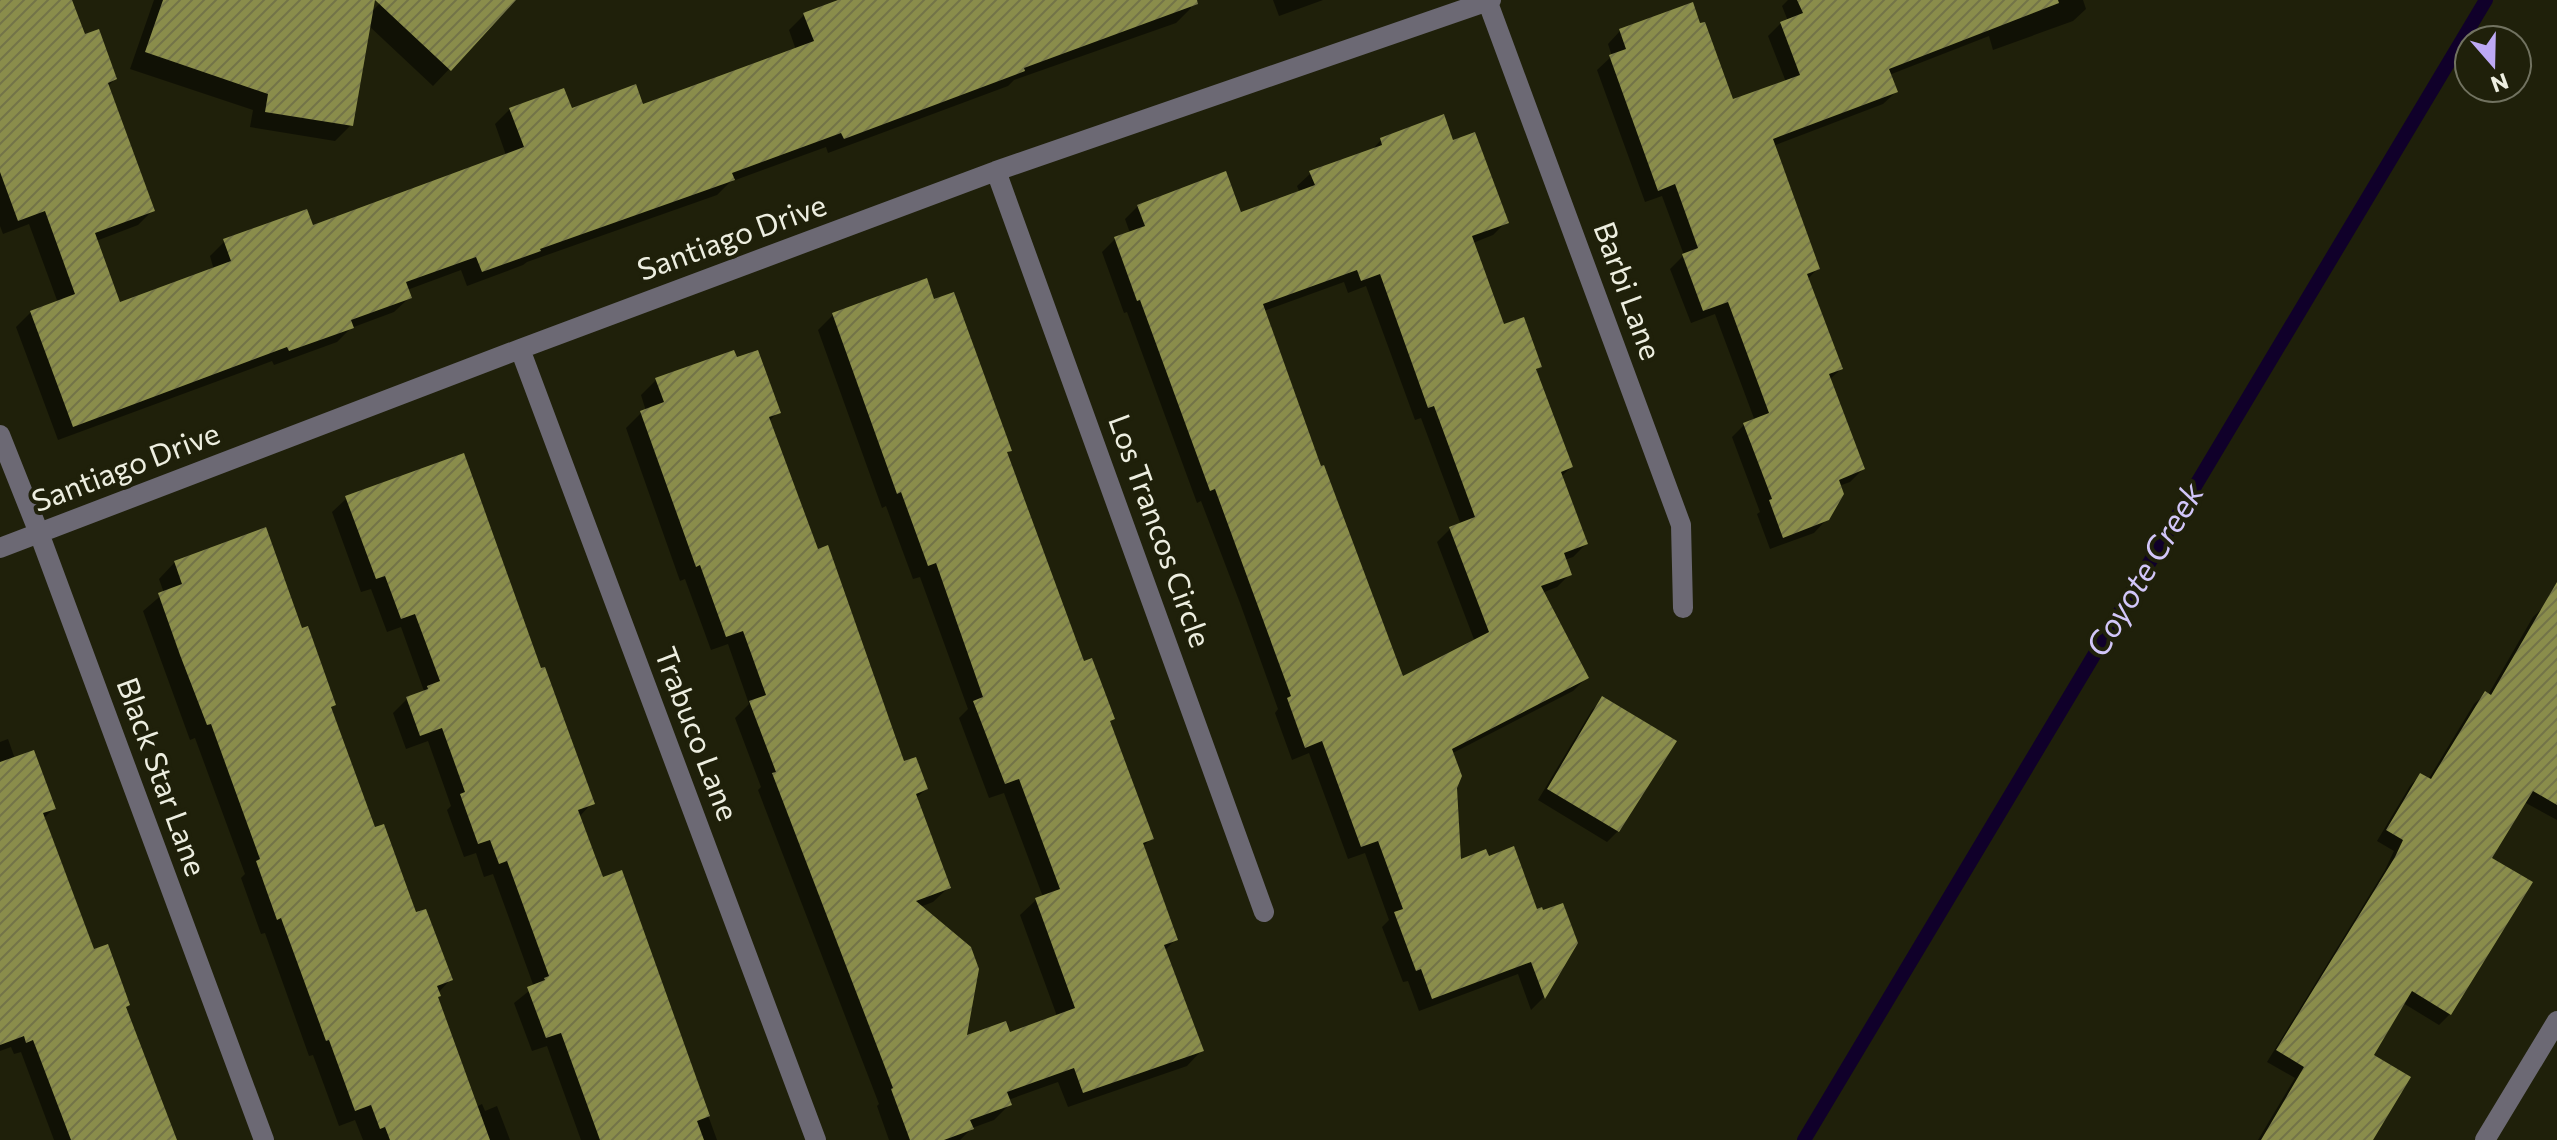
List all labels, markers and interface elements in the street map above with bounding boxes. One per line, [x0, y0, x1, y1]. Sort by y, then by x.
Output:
north arrow [2453, 24, 2533, 104]
text: N [2488, 68, 2512, 99]
street label: Santiago Drive [632, 184, 831, 287]
street label: Barbi Lane [1587, 216, 1671, 364]
street label: Los Trancos Circle [1102, 409, 1221, 652]
street label: Santiago Drive [26, 413, 224, 518]
water label: Coyote Creek [2076, 474, 2211, 663]
street label: Trabuco Lane [648, 641, 748, 825]
street label: Black Star Lane [110, 672, 216, 880]

